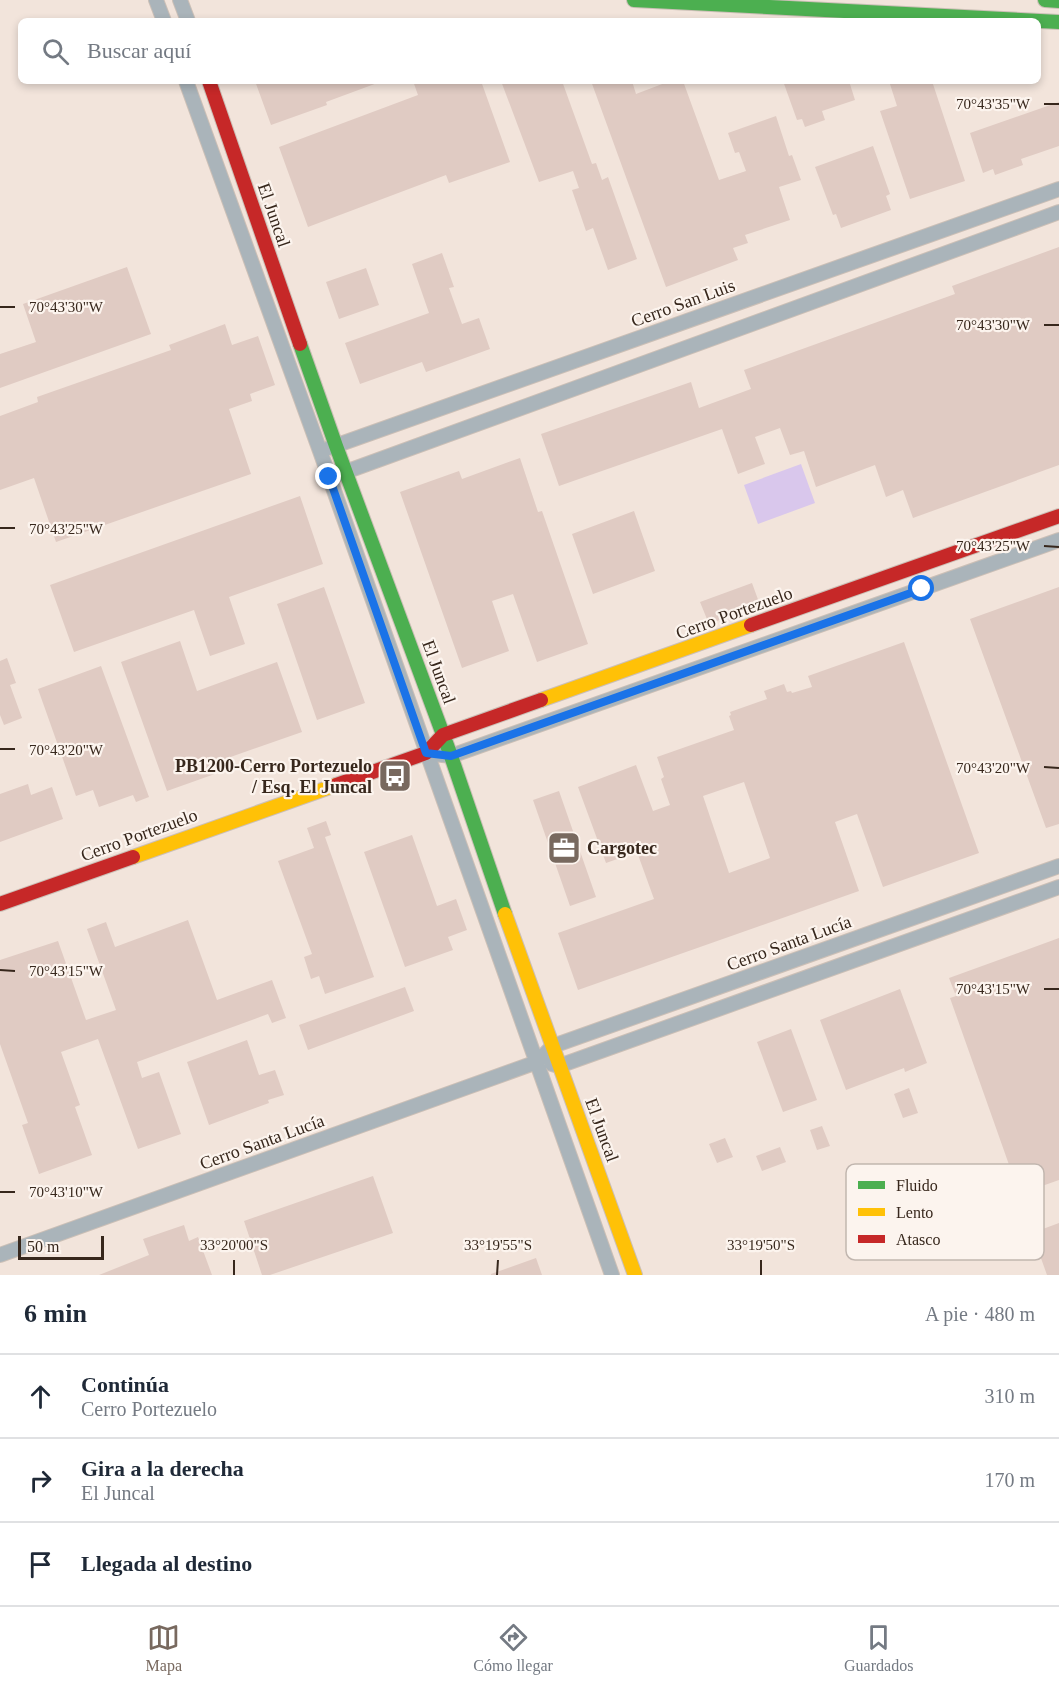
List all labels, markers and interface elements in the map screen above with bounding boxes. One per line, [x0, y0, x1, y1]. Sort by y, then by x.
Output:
search box [18, 18, 1041, 84]
icon: search [39, 35, 72, 68]
text: Buscar aquí [87, 38, 191, 63]
text: 70°43'35"W [956, 96, 1031, 112]
street label: El Juncal [254, 180, 294, 250]
street label: Cerro San Luis [628, 275, 738, 331]
text: 70°43'30"W [29, 299, 104, 315]
text: 70°43'30"W [956, 317, 1031, 333]
route end [315, 463, 341, 489]
text: 70°43'25"W [29, 521, 104, 537]
text: 70°43'25"W [956, 538, 1031, 554]
route start [908, 575, 934, 601]
street label: Cerro Portezuelo [673, 583, 795, 643]
street label: El Juncal [418, 637, 460, 707]
text: 70°43'20"W [29, 742, 104, 758]
place label: PB1200-Cerro Portezuelo / Esq. El Juncal [175, 756, 372, 797]
bus stop icon: PB1200-Cerro Portezuelo / Esq. El Juncal [377, 758, 413, 794]
text: 70°43'20"W [956, 760, 1031, 776]
street label: Cerro Portezuelo [78, 805, 200, 865]
office icon: Cargotec [546, 830, 582, 866]
place label: Cargotec [587, 838, 657, 858]
street label: Cerro Santa Lucía [724, 911, 854, 975]
text: 70°43'15"W [29, 963, 104, 979]
text: 70°43'15"W [956, 981, 1031, 997]
street label: El Juncal [581, 1095, 623, 1165]
street label: Cerro Santa Lucía [197, 1110, 327, 1174]
legend [846, 1164, 1044, 1260]
text: Fluido [896, 1177, 938, 1194]
text: 70°43'10"W [29, 1184, 104, 1200]
text: Lento [896, 1204, 933, 1221]
text: Atasco [896, 1231, 940, 1248]
scale bar [18, 1233, 104, 1260]
text: 33°20'00"S [200, 1237, 268, 1253]
text: 33°19'55"S [464, 1237, 532, 1253]
text: 33°19'50"S [727, 1237, 795, 1253]
text: 50 m [27, 1238, 59, 1255]
text: 6 min [24, 1299, 87, 1328]
text: A pie · 480 m [925, 1303, 1035, 1325]
text: Continúa [81, 1372, 169, 1397]
icon: ahead [24, 1380, 57, 1413]
text: 310 m [984, 1385, 1035, 1407]
text: Cerro Portezuelo [81, 1398, 217, 1420]
text: Gira a la derecha [81, 1456, 244, 1481]
icon: right [24, 1464, 57, 1497]
text: 170 m [984, 1469, 1035, 1491]
text: El Juncal [81, 1482, 155, 1504]
icon: arrive [24, 1548, 57, 1581]
text: Llegada al destino [81, 1551, 252, 1576]
tab: Mapa [146, 1621, 182, 1675]
tab: Cómo llegar [473, 1621, 553, 1675]
tab: Guardados [844, 1621, 913, 1675]

